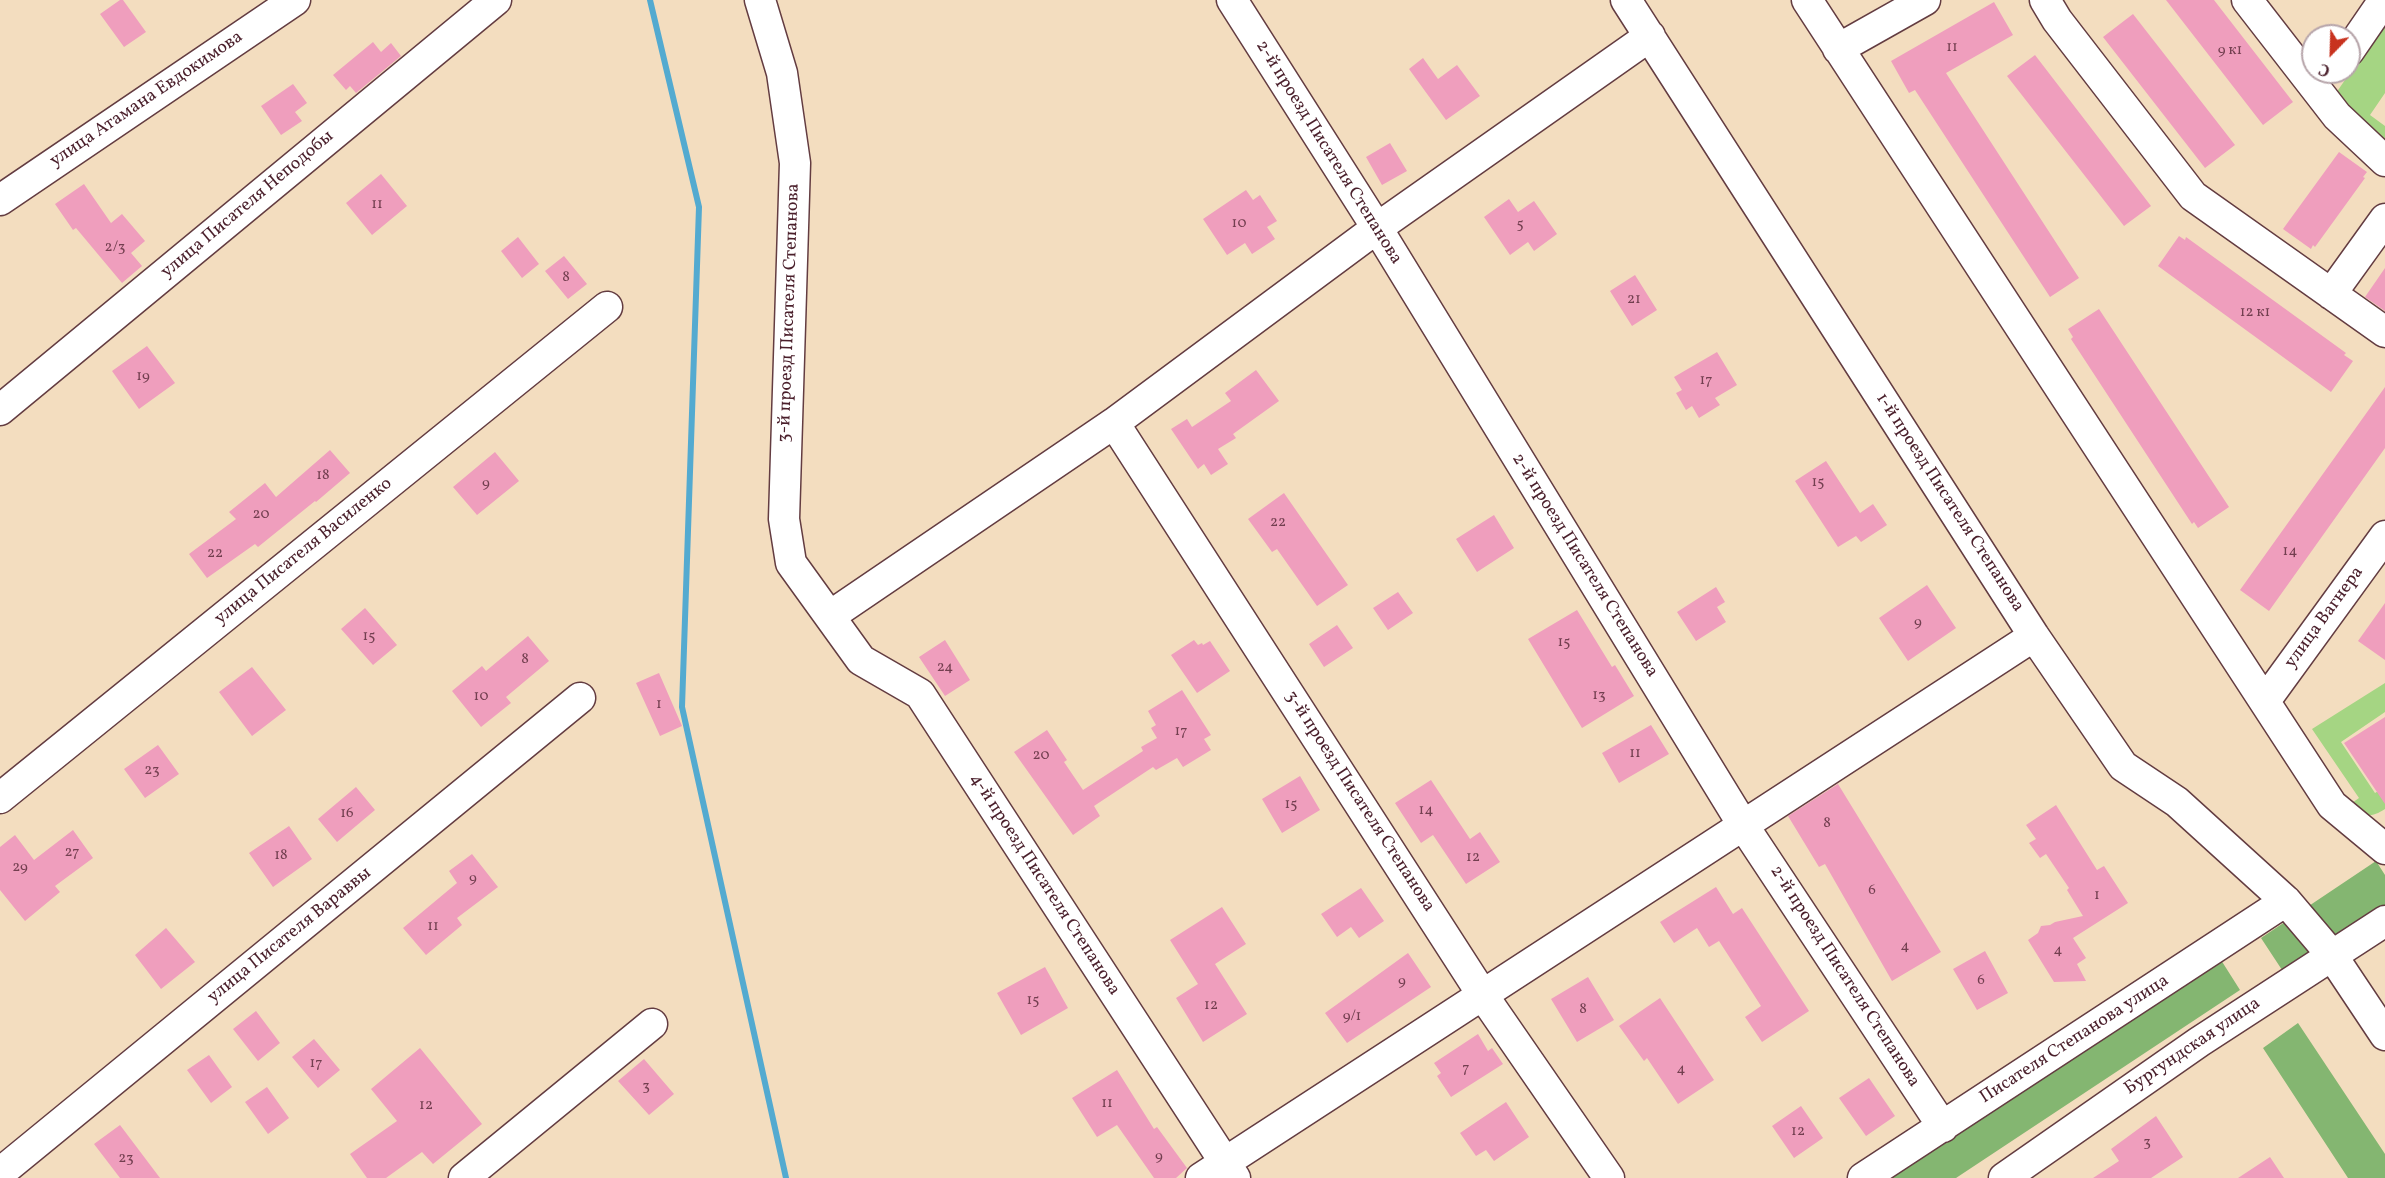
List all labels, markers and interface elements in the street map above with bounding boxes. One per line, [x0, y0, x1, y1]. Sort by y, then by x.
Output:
north arrow [2301, 24, 2361, 84]
street label: улица Атамана Евдокимова [46, 27, 248, 173]
street label: 2-й проезд Писателя Степанова [1250, 37, 1406, 269]
house number: 11 [1946, 39, 1958, 57]
house number: 9 к1 [2218, 42, 2242, 60]
text: С [2316, 57, 2334, 81]
street label: улица Писателя Неподобы [157, 126, 339, 284]
street label: 3-й проезд Писателя Степанова [775, 183, 805, 443]
house number: 11 [371, 196, 383, 214]
house number: 10 [1232, 215, 1246, 233]
house number: 5 [1516, 216, 1524, 234]
house number: 2/3 [105, 239, 125, 257]
house number: 8 [562, 269, 570, 287]
house number: 21 [1627, 291, 1641, 309]
house number: 12 к1 [2240, 304, 2270, 322]
house number: 19 [136, 368, 150, 386]
house number: 17 [1699, 372, 1713, 390]
street label: 1-й проезд Писателя Степанова [1870, 389, 2028, 617]
street label: 2-й проезд Писателя Степанова [1506, 450, 1662, 682]
house number: 18 [316, 467, 330, 485]
street label: улица Писателя Василенко [211, 474, 397, 630]
house number: 15 [1811, 474, 1825, 492]
house number: 9 [482, 475, 490, 493]
house number: 20 [253, 506, 269, 524]
house number: 22 [1270, 514, 1286, 532]
house number: 14 [2283, 543, 2297, 561]
house number: 22 [207, 545, 223, 563]
street label: улица Вагнера [2281, 563, 2369, 673]
house number: 9 [1914, 614, 1922, 632]
house number: 15 [362, 628, 376, 646]
house number: 15 [1557, 634, 1571, 652]
house number: 8 [521, 651, 529, 669]
house number: 24 [937, 659, 953, 677]
street label: 3-й проезд Писателя Степанова [1279, 687, 1439, 917]
house number: 13 [1592, 687, 1606, 705]
house number: 10 [474, 688, 488, 706]
house number: 1 [656, 696, 662, 714]
house number: 17 [1174, 723, 1188, 741]
house number: 11 [1629, 745, 1641, 763]
house number: 20 [1033, 747, 1049, 765]
house number: 23 [144, 762, 160, 780]
street label: 4-й проезд Писателя Степанова [964, 770, 1124, 1000]
house number: 15 [1284, 796, 1298, 814]
house number: 14 [1419, 802, 1433, 820]
house number: 16 [340, 805, 354, 823]
house number: 8 [1823, 815, 1831, 833]
house number: 27 [65, 844, 79, 862]
house number: 18 [274, 847, 288, 865]
house number: 12 [1466, 849, 1480, 867]
house number: 29 [12, 859, 28, 877]
street label: 2-й проезд Писателя Степанова [1764, 862, 1924, 1092]
street label: улица Писателя Вараввы [204, 863, 376, 1009]
house number: 9 [469, 870, 477, 888]
house number: 6 [1868, 882, 1876, 900]
house number: 1 [2094, 887, 2100, 905]
house number: 11 [427, 918, 439, 936]
house number: 4 [1901, 938, 1909, 956]
house number: 4 [2054, 942, 2062, 960]
street label: Писателя Степанова улица [1976, 971, 2174, 1109]
house number: 6 [1977, 972, 1985, 990]
house number: 9 [1398, 973, 1406, 991]
house number: 15 [1026, 992, 1040, 1010]
street label: Бургундская улица [2121, 993, 2265, 1101]
house number: 12 [1204, 997, 1218, 1015]
house number: 8 [1579, 1001, 1587, 1019]
house number: 9/1 [1343, 1008, 1361, 1026]
house number: 17 [309, 1055, 323, 1073]
house number: 7 [1462, 1060, 1470, 1078]
house number: 4 [1677, 1061, 1685, 1079]
house number: 3 [642, 1078, 650, 1096]
house number: 11 [1101, 1095, 1113, 1113]
house number: 12 [419, 1097, 433, 1115]
house number: 12 [1791, 1123, 1805, 1141]
house number: 3 [2143, 1134, 2151, 1152]
house number: 9 [1155, 1148, 1163, 1166]
house number: 23 [118, 1150, 134, 1168]

